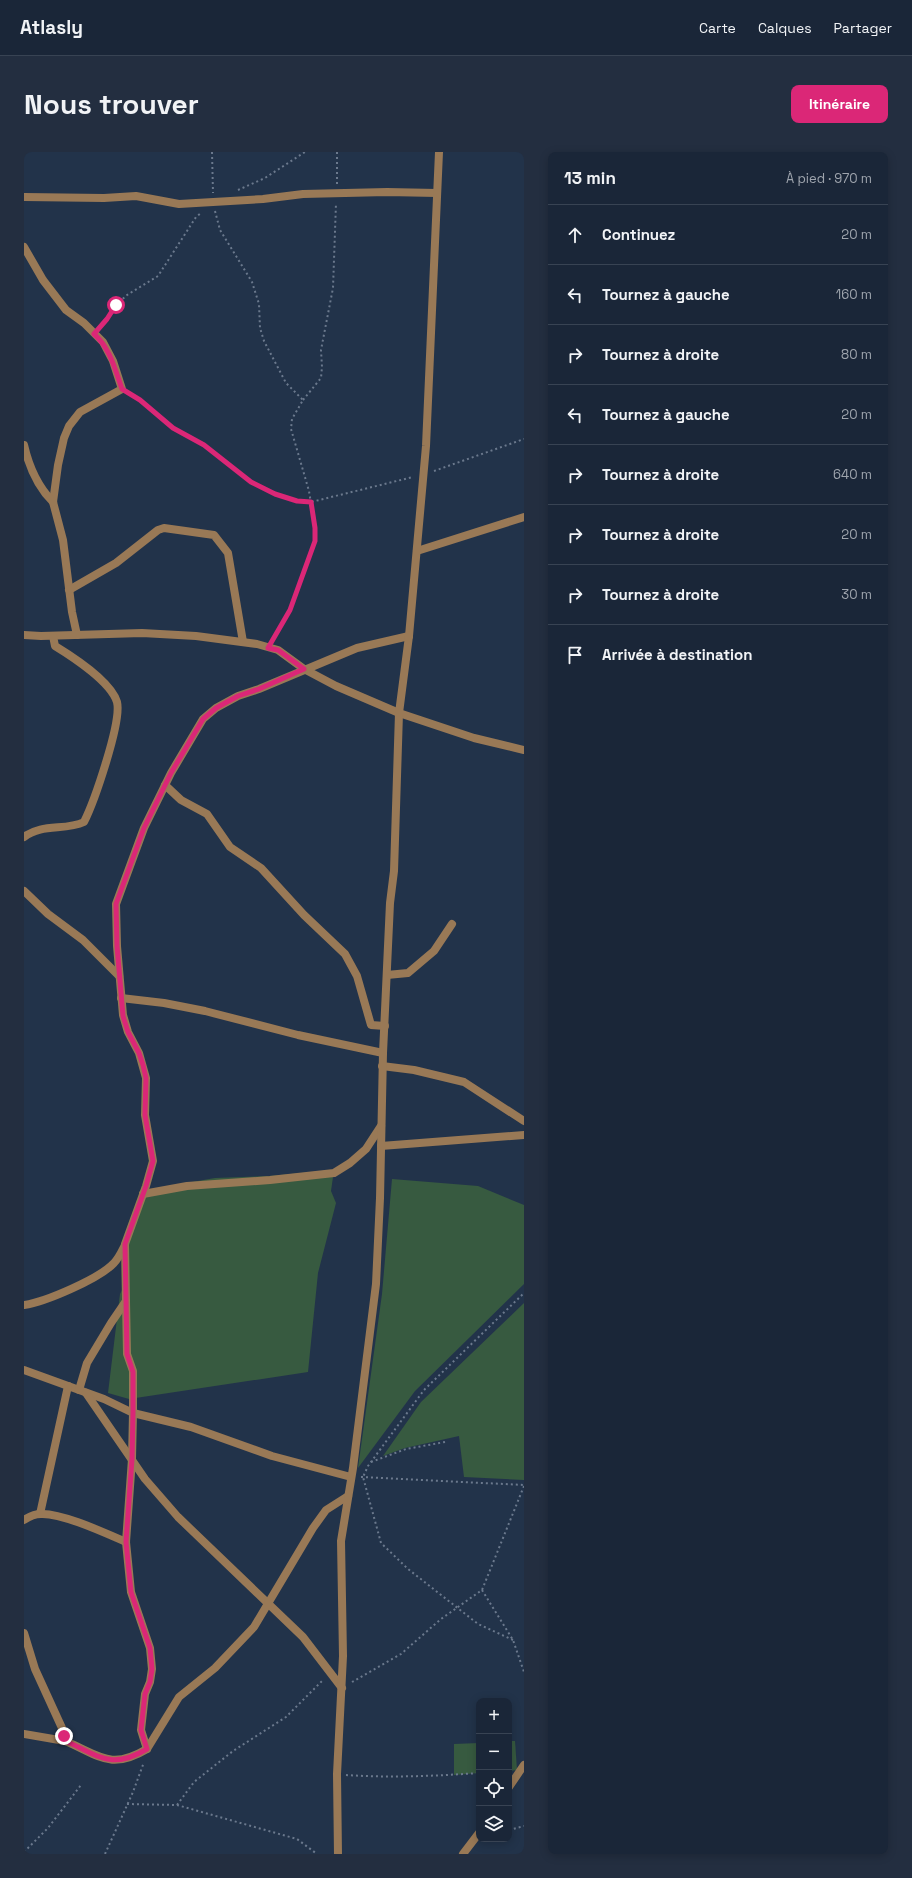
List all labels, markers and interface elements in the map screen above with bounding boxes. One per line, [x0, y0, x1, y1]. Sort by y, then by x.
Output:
text: Atlasly [20, 15, 83, 40]
text: Carte [699, 19, 736, 37]
text: Calques [758, 19, 812, 37]
text: Partager [834, 19, 892, 37]
button: Itinéraire [791, 85, 888, 123]
text: Nous trouver [24, 86, 199, 122]
text: 13 min [564, 167, 616, 189]
text: À pied · 970 m [786, 170, 872, 187]
icon: ahead [564, 224, 586, 246]
text: Continuez [602, 225, 675, 244]
text: 20 m [841, 226, 872, 243]
icon: left [564, 284, 586, 306]
text: Tournez à gauche [602, 285, 730, 304]
text: 160 m [836, 286, 872, 303]
route start [107, 296, 125, 314]
icon: right [564, 344, 586, 366]
text: Tournez à droite [602, 345, 719, 364]
text: 80 m [841, 346, 872, 363]
icon: left [564, 404, 586, 426]
text: Tournez à gauche [602, 405, 730, 424]
text: 20 m [841, 406, 872, 423]
icon: right [564, 464, 586, 486]
text: Tournez à droite [602, 465, 719, 484]
text: 640 m [833, 466, 872, 483]
icon: right [564, 524, 586, 546]
text: Tournez à droite [602, 525, 719, 544]
text: 20 m [841, 526, 872, 543]
icon: right [564, 584, 586, 606]
text: Tournez à droite [602, 585, 719, 604]
text: 30 m [841, 586, 872, 603]
icon: arrive [564, 644, 586, 666]
text: Arrivée à destination [602, 645, 752, 664]
map controls [476, 1698, 512, 1842]
button: + [476, 1698, 512, 1734]
route end [55, 1727, 73, 1745]
button: − [476, 1734, 512, 1770]
button: locate [476, 1770, 512, 1806]
button: layers [476, 1806, 512, 1842]

